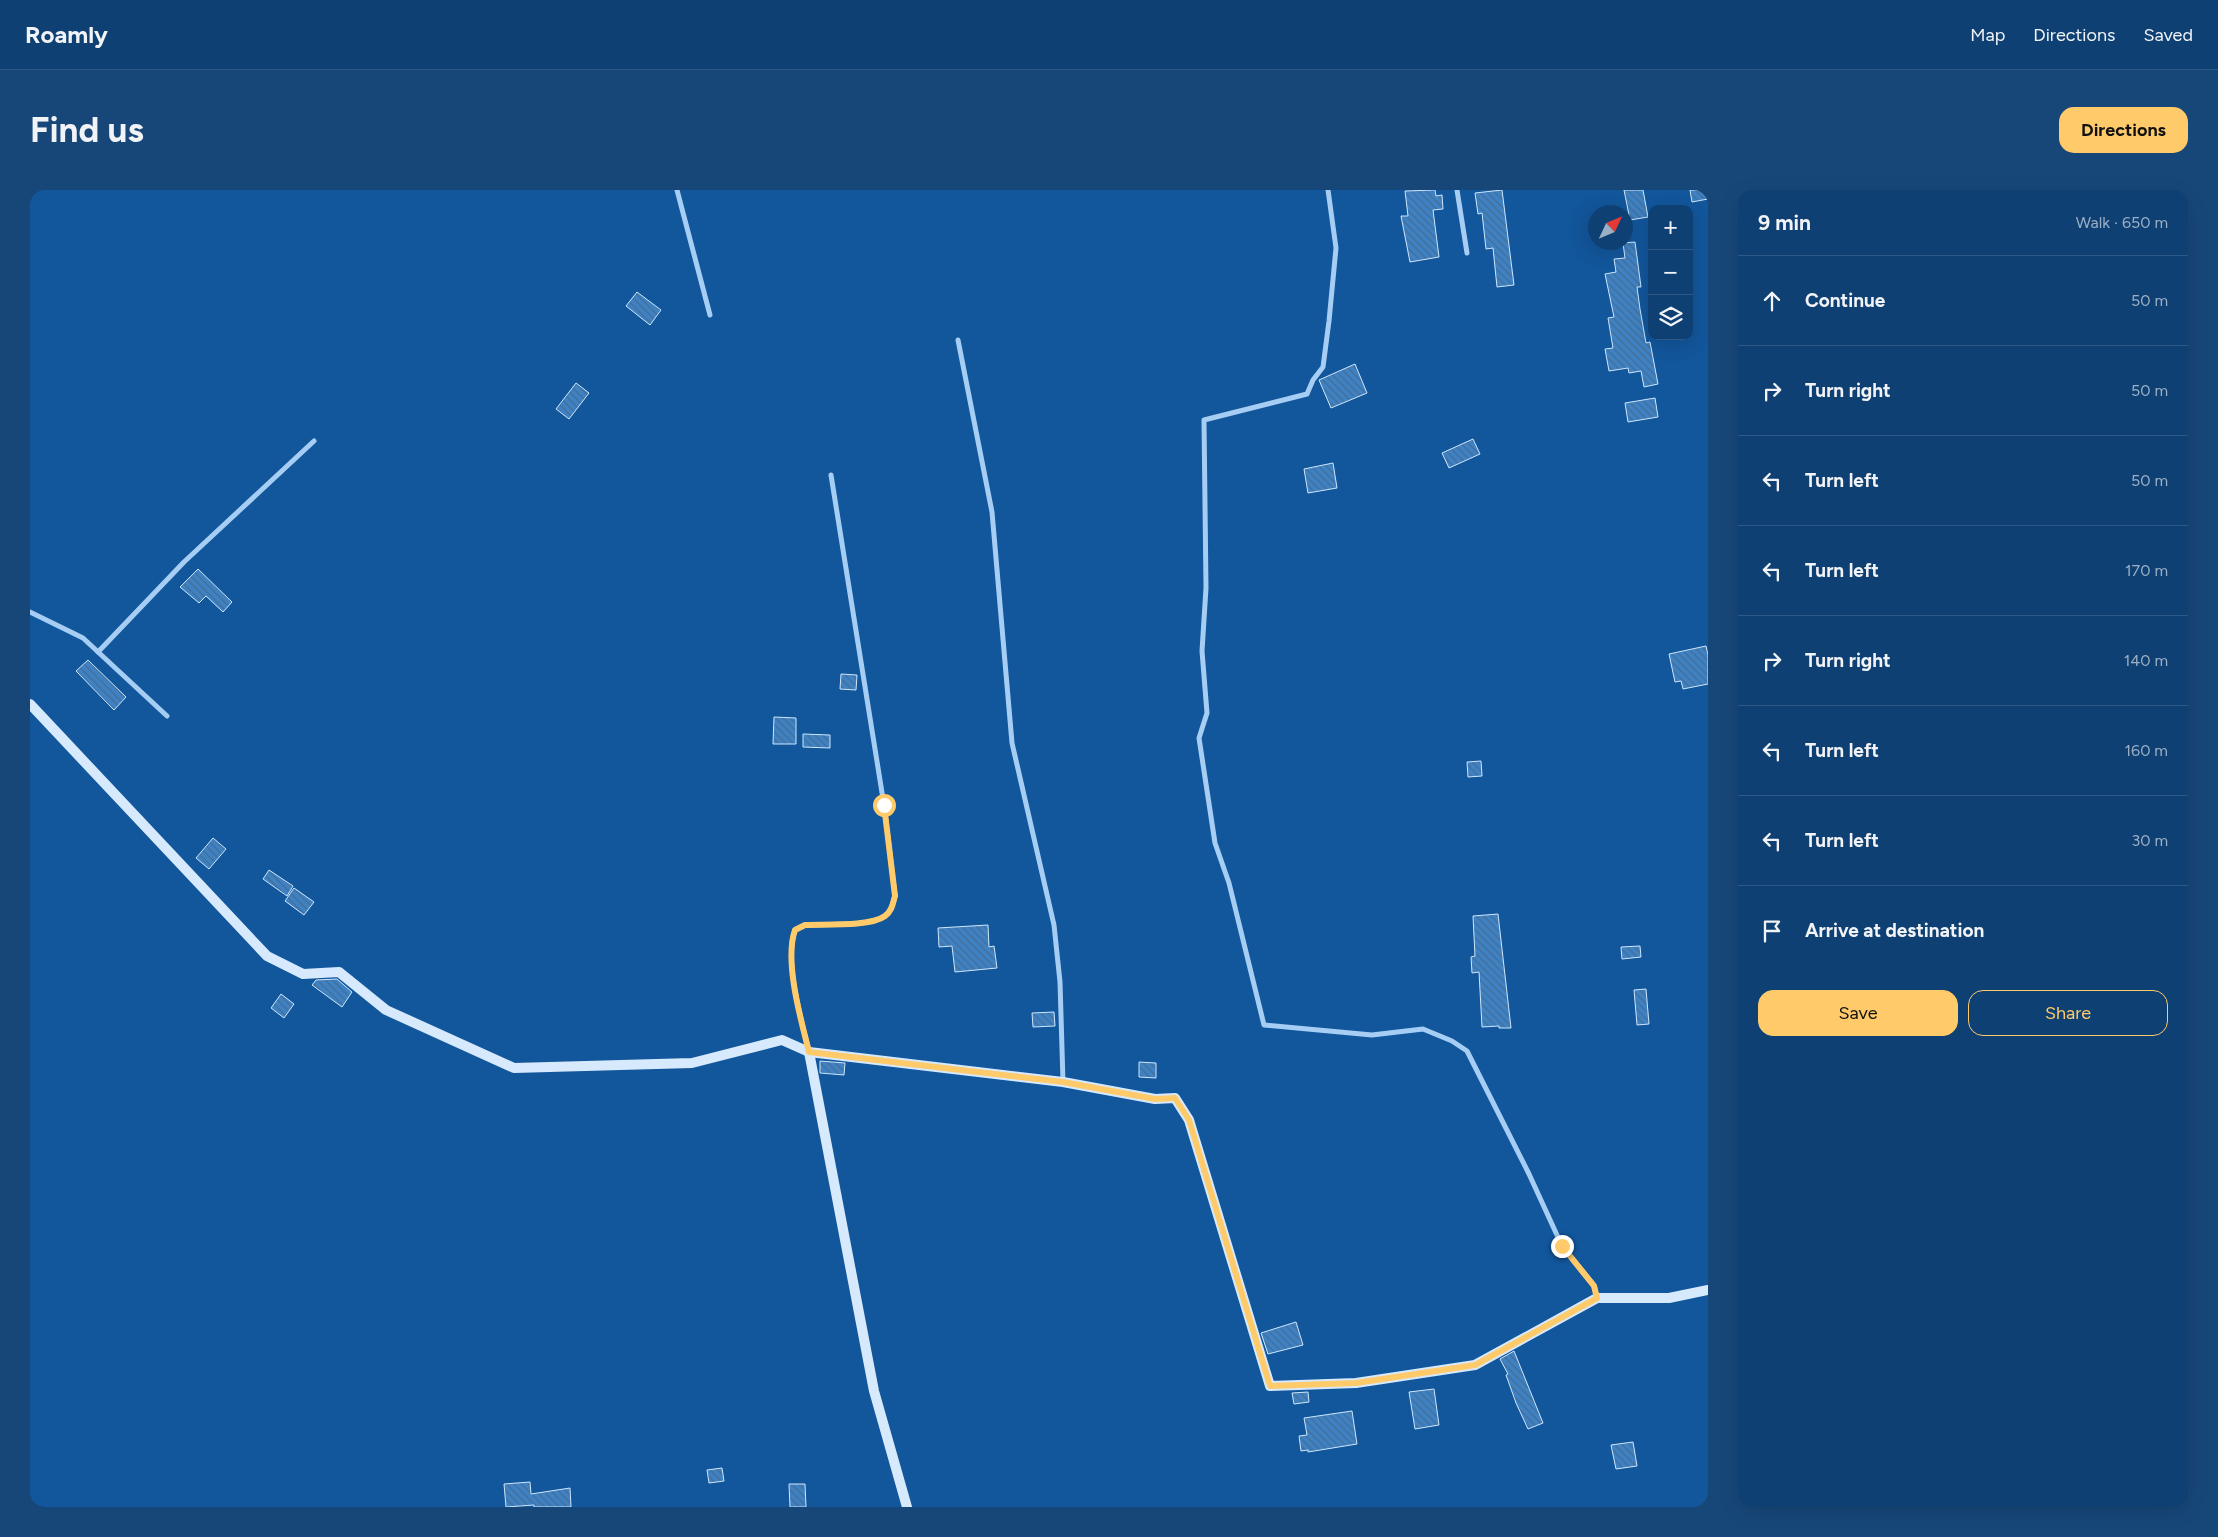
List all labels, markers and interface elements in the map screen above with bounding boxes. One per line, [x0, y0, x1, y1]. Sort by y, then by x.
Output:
text: Roamly [25, 20, 108, 49]
text: Map [1970, 24, 2005, 46]
text: Directions [2033, 24, 2115, 46]
text: Saved [2143, 24, 2193, 46]
button: Directions [2059, 107, 2188, 153]
text: Find us [30, 109, 144, 151]
north arrow [1588, 205, 1633, 250]
map controls [1648, 205, 1693, 340]
button: + [1648, 205, 1693, 250]
text: 9 min [1758, 210, 1811, 235]
text: Walk · 650 m [2076, 213, 2168, 232]
button: − [1648, 250, 1693, 295]
icon: ahead [1758, 287, 1786, 315]
text: Continue [1805, 289, 1885, 312]
text: 50 m [2131, 291, 2168, 310]
button: layers [1648, 295, 1693, 340]
icon: right [1758, 377, 1786, 405]
text: Turn right [1805, 379, 1891, 402]
text: 50 m [2131, 381, 2168, 400]
icon: left [1758, 467, 1786, 495]
text: Turn left [1805, 469, 1879, 492]
text: 50 m [2131, 471, 2168, 490]
icon: left [1758, 557, 1786, 585]
text: Turn left [1805, 559, 1879, 582]
text: 170 m [2125, 561, 2168, 580]
icon: right [1758, 647, 1786, 675]
text: Turn right [1805, 649, 1891, 672]
text: 140 m [2124, 651, 2168, 670]
icon: left [1758, 737, 1786, 765]
text: Turn left [1805, 739, 1879, 762]
text: 160 m [2125, 741, 2168, 760]
route start [873, 794, 896, 817]
icon: left [1758, 827, 1786, 855]
text: Turn left [1805, 829, 1879, 852]
text: 30 m [2131, 831, 2168, 850]
icon: arrive [1758, 917, 1786, 945]
text: Arrive at destination [1805, 919, 1984, 942]
button: Save [1758, 990, 1958, 1036]
button: Share [1968, 990, 2168, 1036]
route end [1551, 1235, 1574, 1258]

